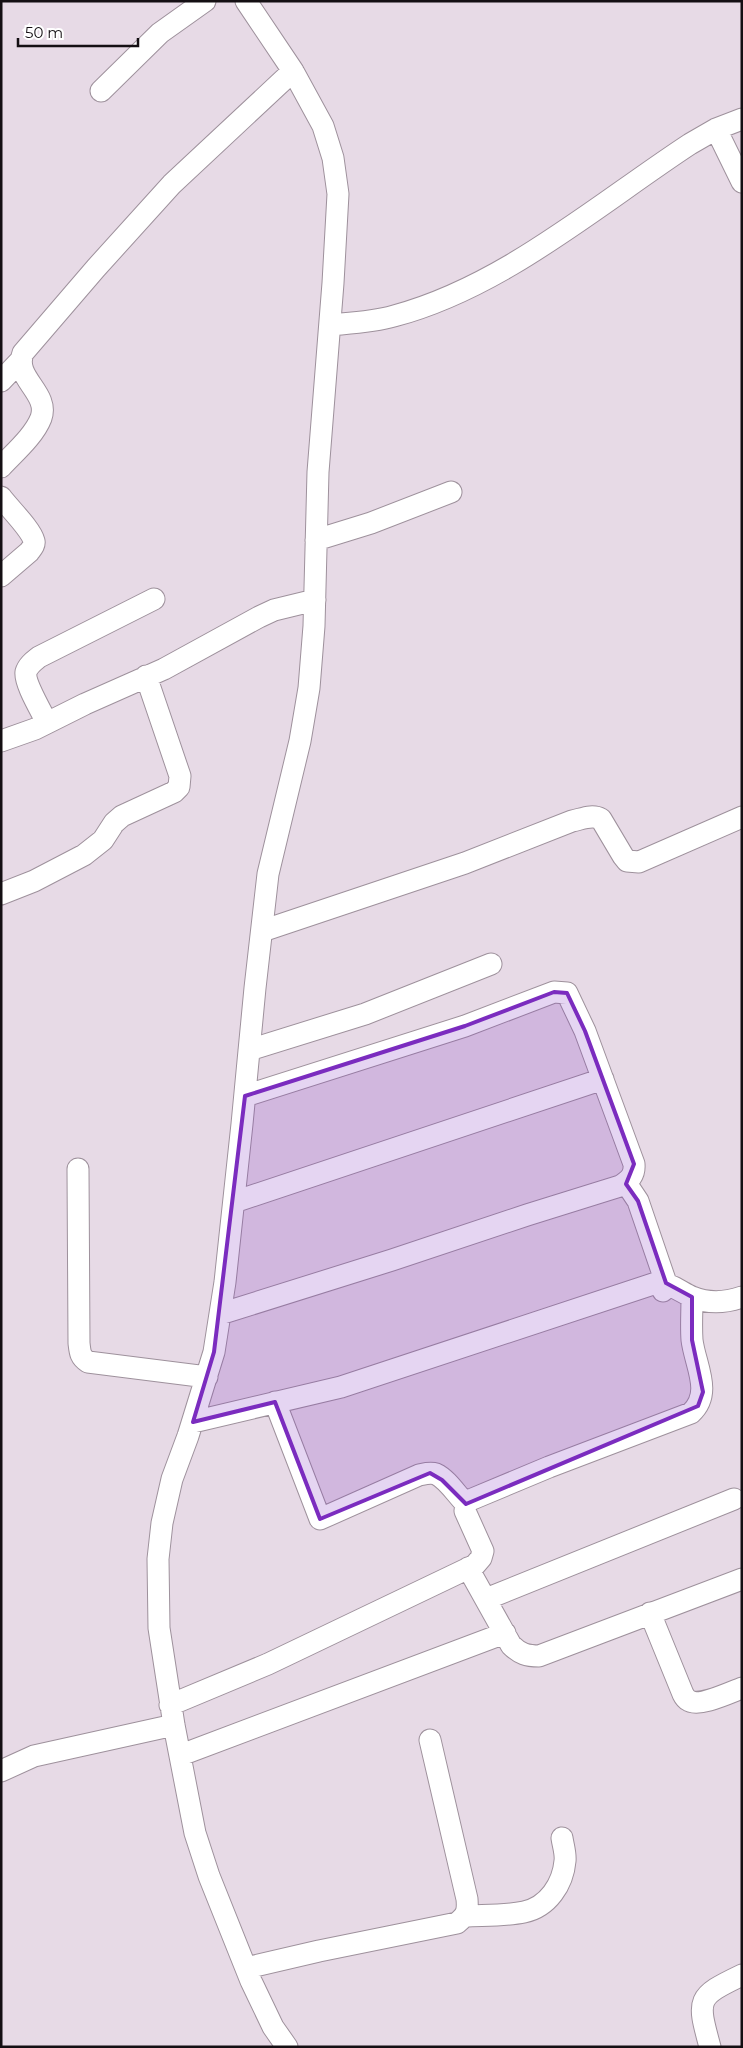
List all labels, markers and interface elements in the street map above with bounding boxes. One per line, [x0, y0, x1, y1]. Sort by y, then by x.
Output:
scale bar [18, 15, 138, 47]
text: 50 m [25, 23, 63, 42]

